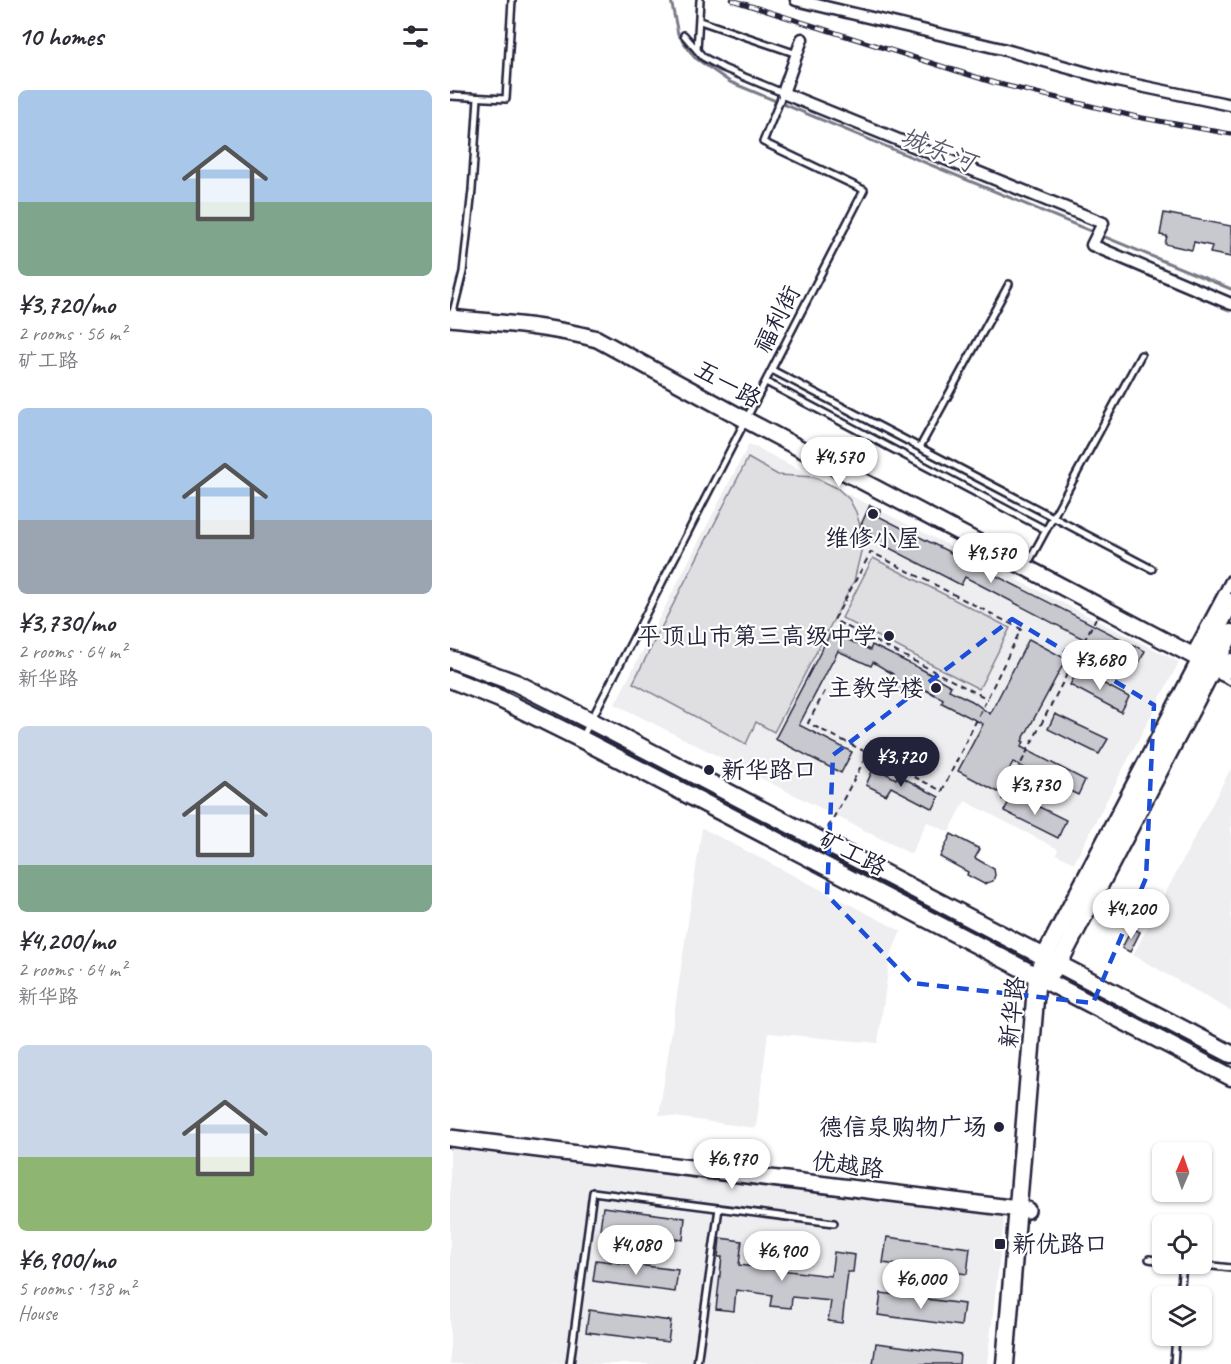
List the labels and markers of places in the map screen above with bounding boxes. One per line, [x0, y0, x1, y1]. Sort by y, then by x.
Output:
pin: ¥4,570 [790, 437, 888, 488]
marker: 维修小屋 [866, 507, 880, 521]
place label: 维修小屋 [825, 523, 921, 553]
pin: ¥9,570 [942, 533, 1040, 584]
place label: 平顶山市第三高级中学 [637, 621, 877, 651]
marker: 平顶山市第三高级中学 [882, 629, 896, 643]
pin: ¥3,680 [1051, 640, 1149, 691]
place label: 主教学楼 [828, 673, 924, 703]
marker: 主教学楼 [929, 681, 943, 695]
pin: ¥3,720 [852, 737, 950, 788]
place label: 新华路口 [721, 755, 817, 785]
marker: 新华路口 [702, 763, 716, 777]
pin: ¥3,730 [986, 765, 1084, 816]
pin: ¥4,200 [1082, 889, 1180, 940]
place label: 德信泉购物广场 [819, 1112, 987, 1142]
marker: 德信泉购物广场 [992, 1120, 1006, 1134]
pin: ¥6,970 [683, 1139, 781, 1190]
pin: ¥4,080 [587, 1225, 685, 1276]
place label: 新优路口 [1012, 1229, 1108, 1259]
pin: ¥6,900 [733, 1231, 831, 1282]
marker: 新优路口 [993, 1237, 1007, 1251]
pin: ¥6,000 [872, 1259, 970, 1310]

